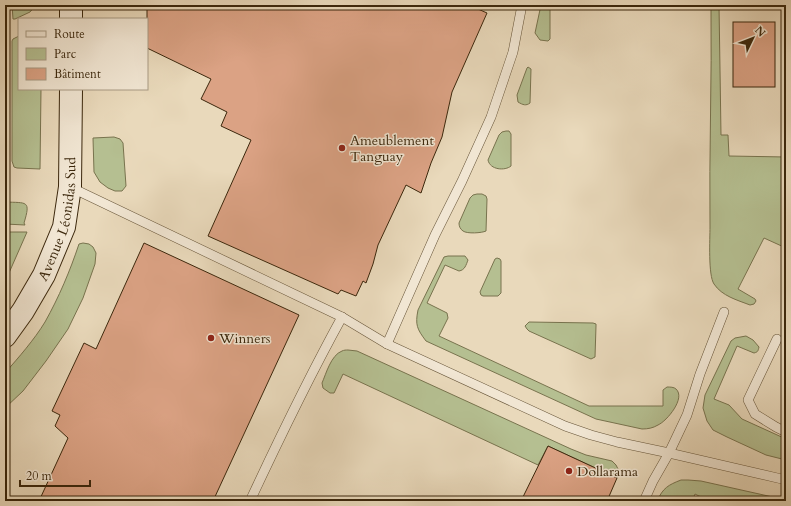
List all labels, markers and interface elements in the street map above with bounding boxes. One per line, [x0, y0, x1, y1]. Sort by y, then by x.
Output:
legend [18, 18, 148, 90]
north arrow [733, 18, 773, 58]
text: N [751, 23, 769, 40]
text: Route [54, 26, 85, 42]
text: Parc [54, 46, 77, 62]
text: Bâtiment [54, 66, 101, 82]
place label: Ameublement Tanguay [350, 131, 434, 166]
marker: Ameublement Tanguay [337, 143, 347, 153]
street label: Avenue Léonidas Sud [33, 156, 80, 284]
place label: Winners [218, 329, 271, 348]
marker: Winners [206, 333, 216, 343]
scale bar [20, 462, 90, 488]
place label: Dollarama [577, 462, 638, 481]
marker: Dollarama [564, 466, 574, 476]
text: 20 m [26, 468, 53, 484]

